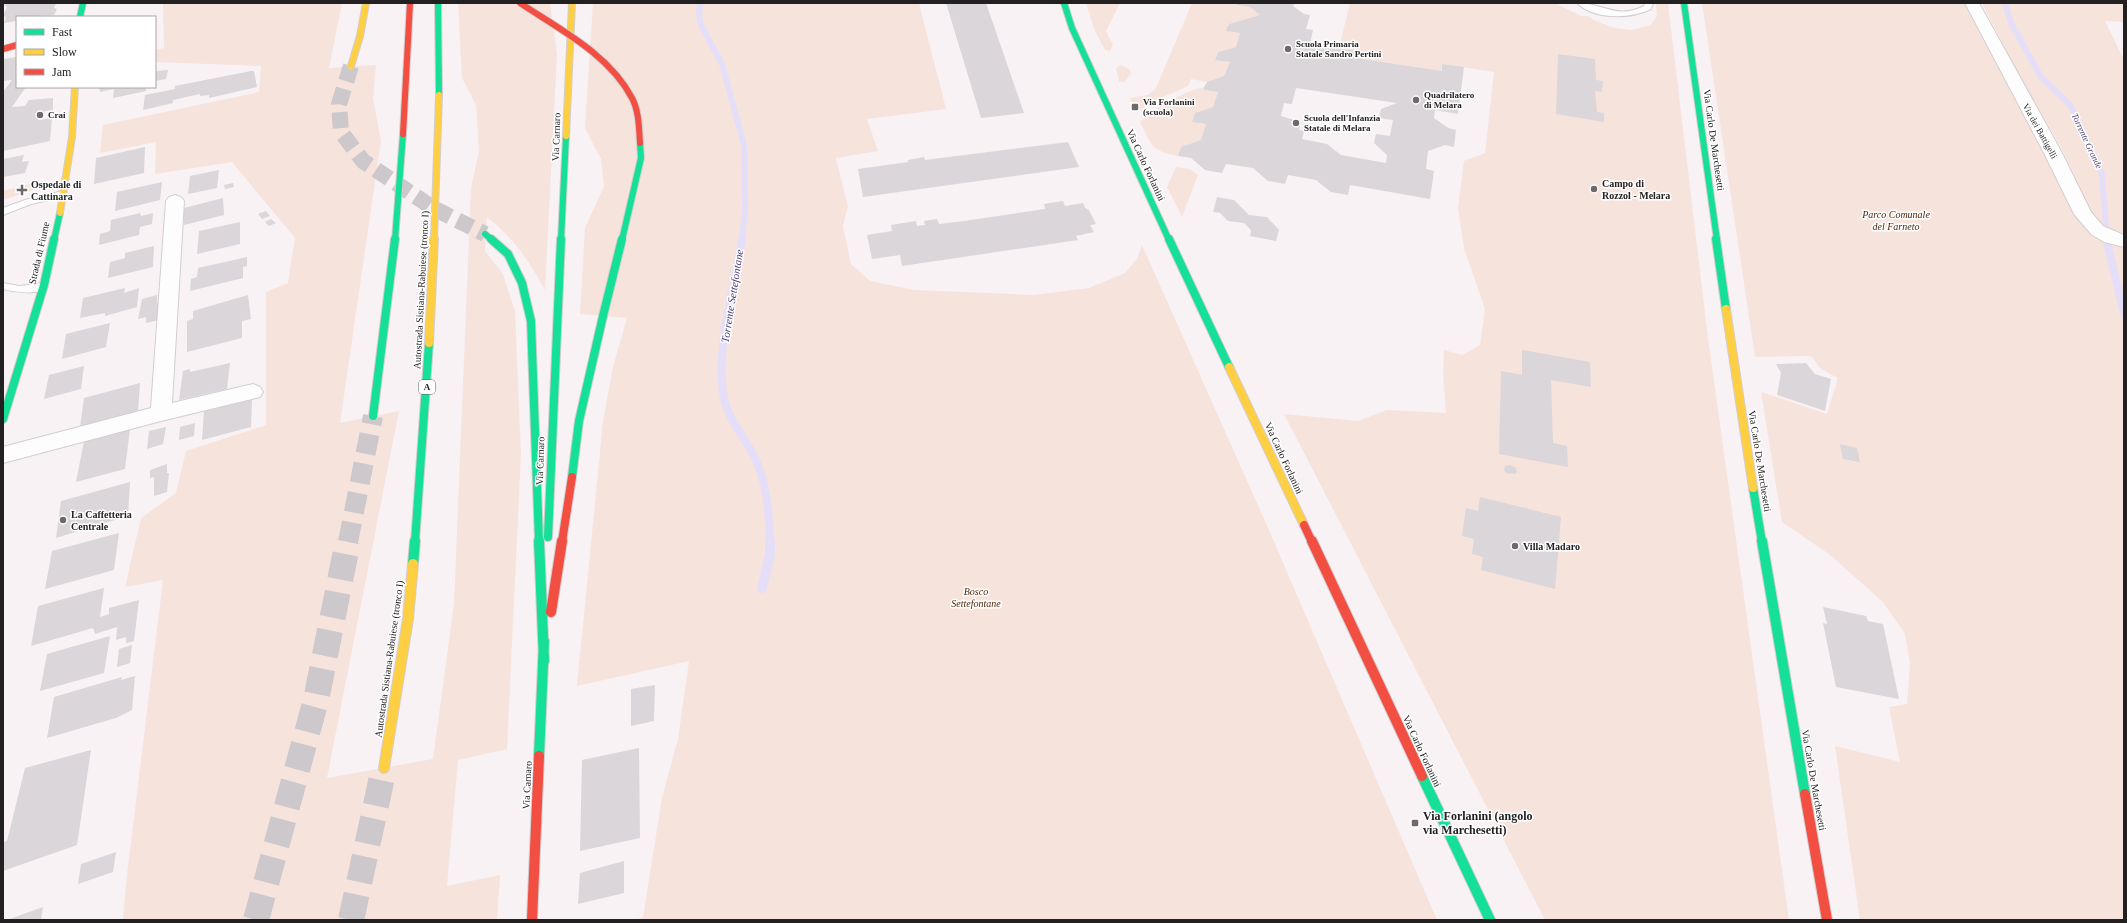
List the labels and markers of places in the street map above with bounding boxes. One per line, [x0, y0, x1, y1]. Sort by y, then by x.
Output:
place label: Scuola Primaria Statale Sandro Pertini [1296, 39, 1382, 59]
marker: Scuola Primaria Statale Sandro Pertini [1283, 44, 1293, 54]
place label: Quadrilatero di Melara [1424, 90, 1475, 110]
marker: Quadrilatero di Melara [1411, 95, 1421, 105]
place label: Via Forlanini (scuola) [1143, 97, 1195, 117]
marker: Via Forlanini (scuola) [1130, 102, 1140, 112]
marker: Crai [35, 110, 45, 120]
place label: Crai [48, 110, 66, 120]
place label: Scuola dell'Infanzia Statale di Melara [1304, 113, 1381, 133]
marker: Scuola dell'Infanzia Statale di Melara [1291, 118, 1301, 128]
place label: Campo di Rozzol - Melara [1602, 178, 1670, 201]
place label: Ospedale di Cattinara [31, 179, 82, 202]
marker: Ospedale di Cattinara [16, 184, 28, 196]
marker: Campo di Rozzol - Melara [1589, 184, 1599, 194]
place label: La Caffetteria Centrale [71, 509, 132, 532]
marker: La Caffetteria Centrale [58, 515, 68, 525]
marker: Villa Madaro [1510, 541, 1520, 551]
place label: Villa Madaro [1523, 541, 1580, 552]
place label: Via Forlanini (angolo via Marchesetti) [1423, 809, 1533, 837]
marker: Via Forlanini (angolo via Marchesetti) [1410, 818, 1420, 828]

